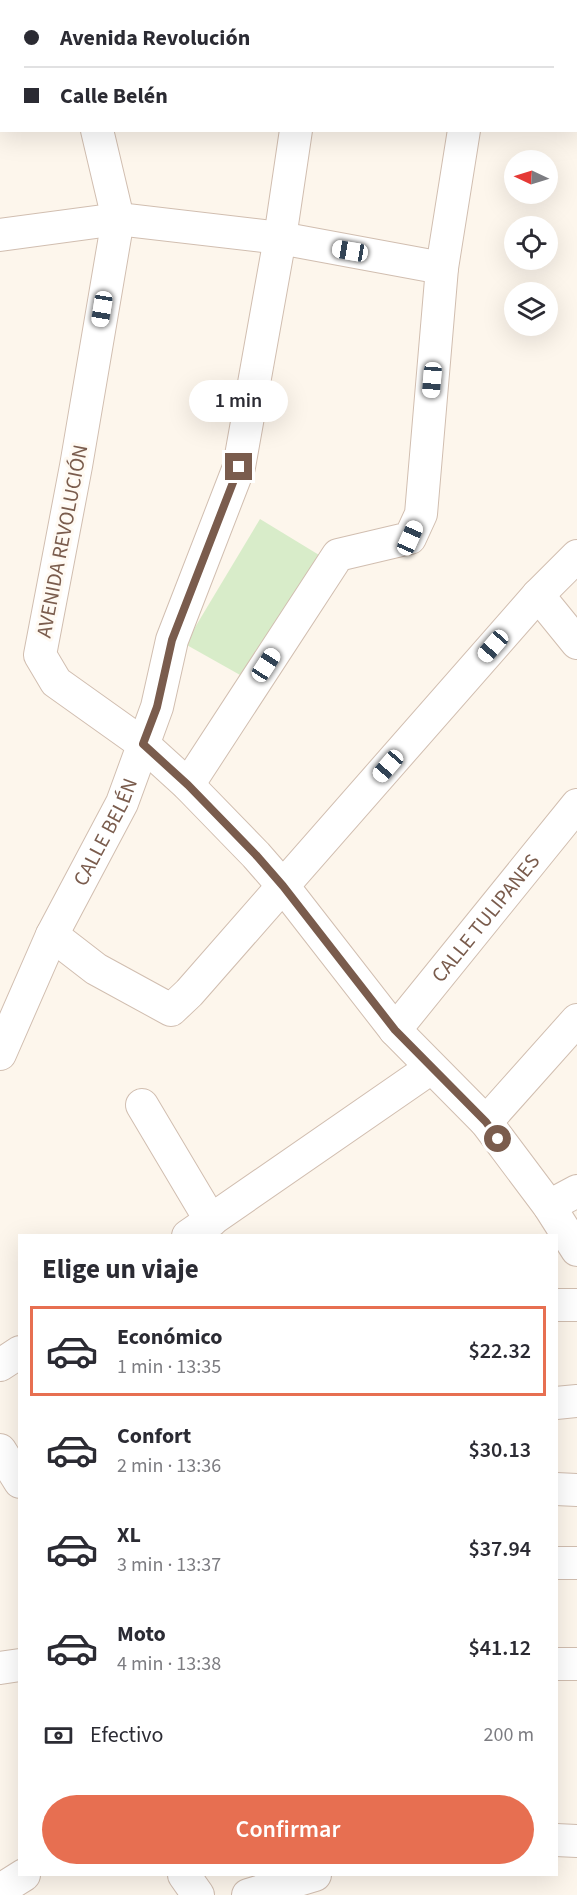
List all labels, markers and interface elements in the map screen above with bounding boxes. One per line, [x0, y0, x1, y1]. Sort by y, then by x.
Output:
text: Avenida Revolución [60, 22, 250, 54]
text: Calle Belén [60, 80, 168, 112]
north arrow [504, 150, 558, 204]
map controls [504, 150, 558, 336]
button: locate [504, 216, 558, 270]
car [331, 239, 369, 263]
button: layers [504, 282, 558, 336]
car [90, 290, 114, 328]
car [421, 361, 443, 399]
callout: 1 min [190, 380, 288, 422]
text: 1 min [215, 387, 262, 415]
street label: AVENIDA REVOLUCIÓN [29, 442, 95, 640]
route end [225, 453, 252, 480]
car [394, 518, 426, 558]
car [474, 627, 512, 665]
car [249, 645, 283, 685]
car [369, 747, 407, 785]
street label: CALLE BELÉN [66, 774, 145, 891]
street label: CALLE TULIPANES [424, 847, 547, 989]
route start [484, 1125, 511, 1152]
text: Elige un viaje [42, 1250, 199, 1289]
text: Económico [117, 1321, 222, 1353]
icon: car [45, 1324, 99, 1378]
text: $22.32 [469, 1335, 531, 1367]
text: 1 min · 13:35 [117, 1353, 221, 1381]
text: Confort [117, 1420, 191, 1452]
icon: car [45, 1423, 99, 1477]
text: $30.13 [469, 1434, 531, 1466]
text: 2 min · 13:36 [117, 1452, 221, 1480]
text: XL [117, 1519, 141, 1551]
icon: car [45, 1522, 99, 1576]
text: $37.94 [469, 1533, 531, 1565]
text: 3 min · 13:37 [117, 1551, 221, 1579]
text: Moto [117, 1618, 166, 1650]
icon: car [45, 1621, 99, 1675]
text: $41.12 [469, 1632, 531, 1664]
text: 4 min · 13:38 [117, 1650, 221, 1678]
icon: cash [42, 1719, 75, 1752]
text: Efectivo [90, 1719, 164, 1751]
text: 200 m [484, 1721, 534, 1749]
button: Confirmar [42, 1795, 534, 1864]

